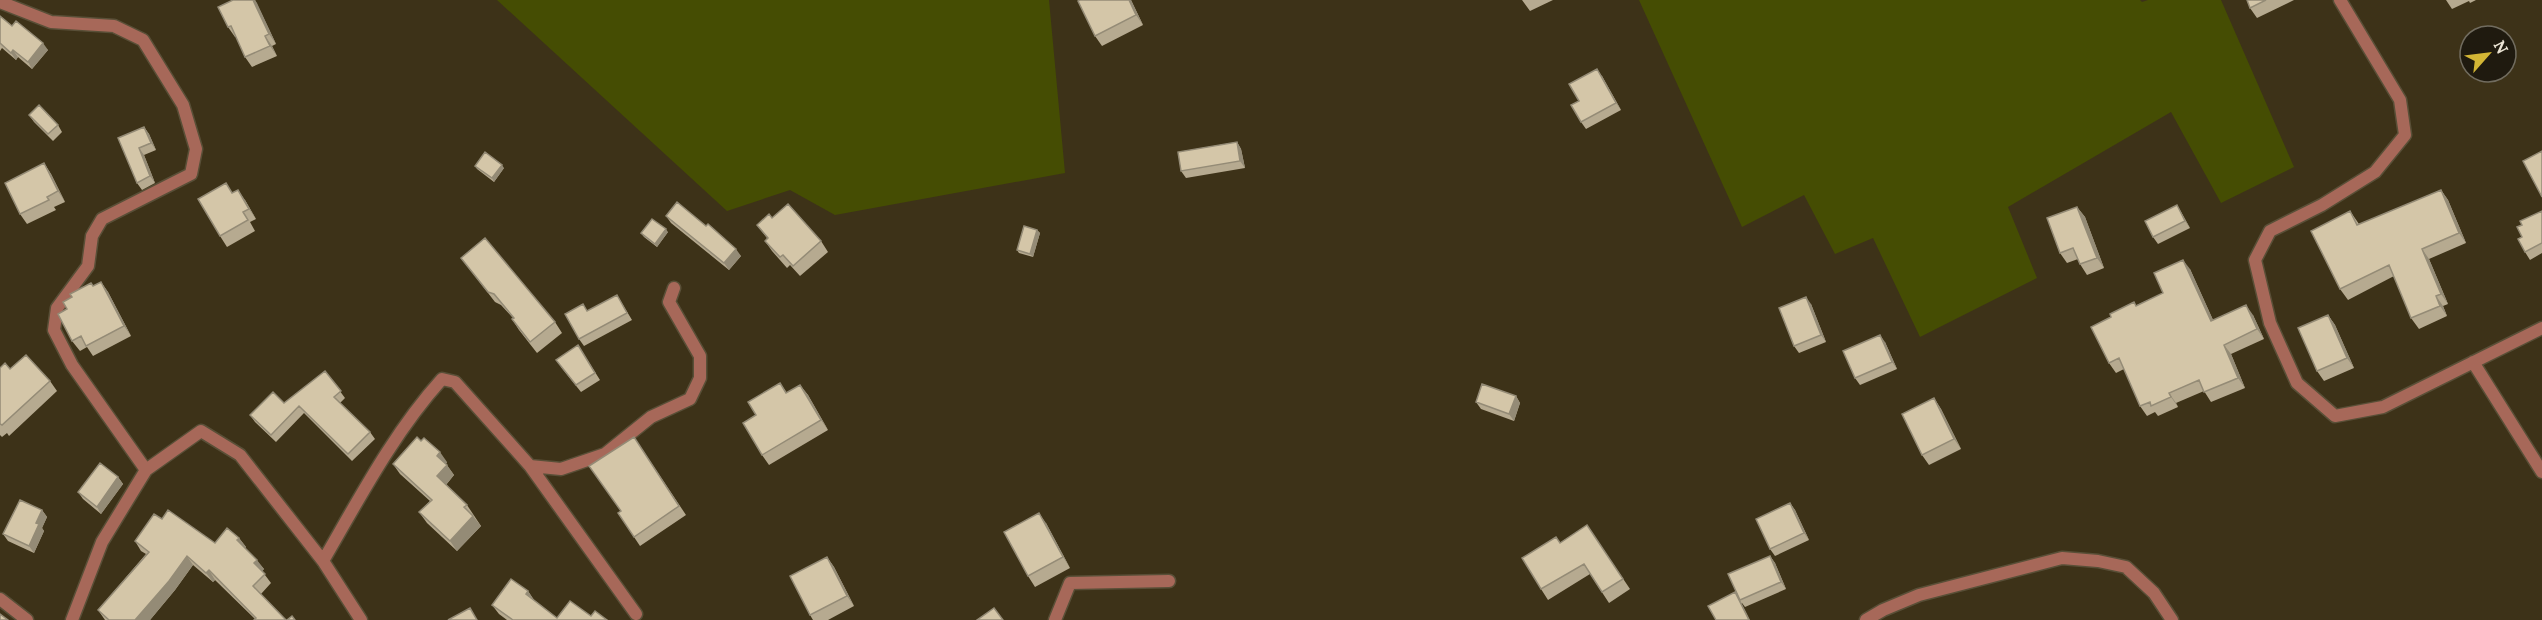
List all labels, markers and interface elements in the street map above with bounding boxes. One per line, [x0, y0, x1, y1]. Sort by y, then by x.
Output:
north arrow [2458, 24, 2518, 84]
text: N [2490, 37, 2513, 57]

